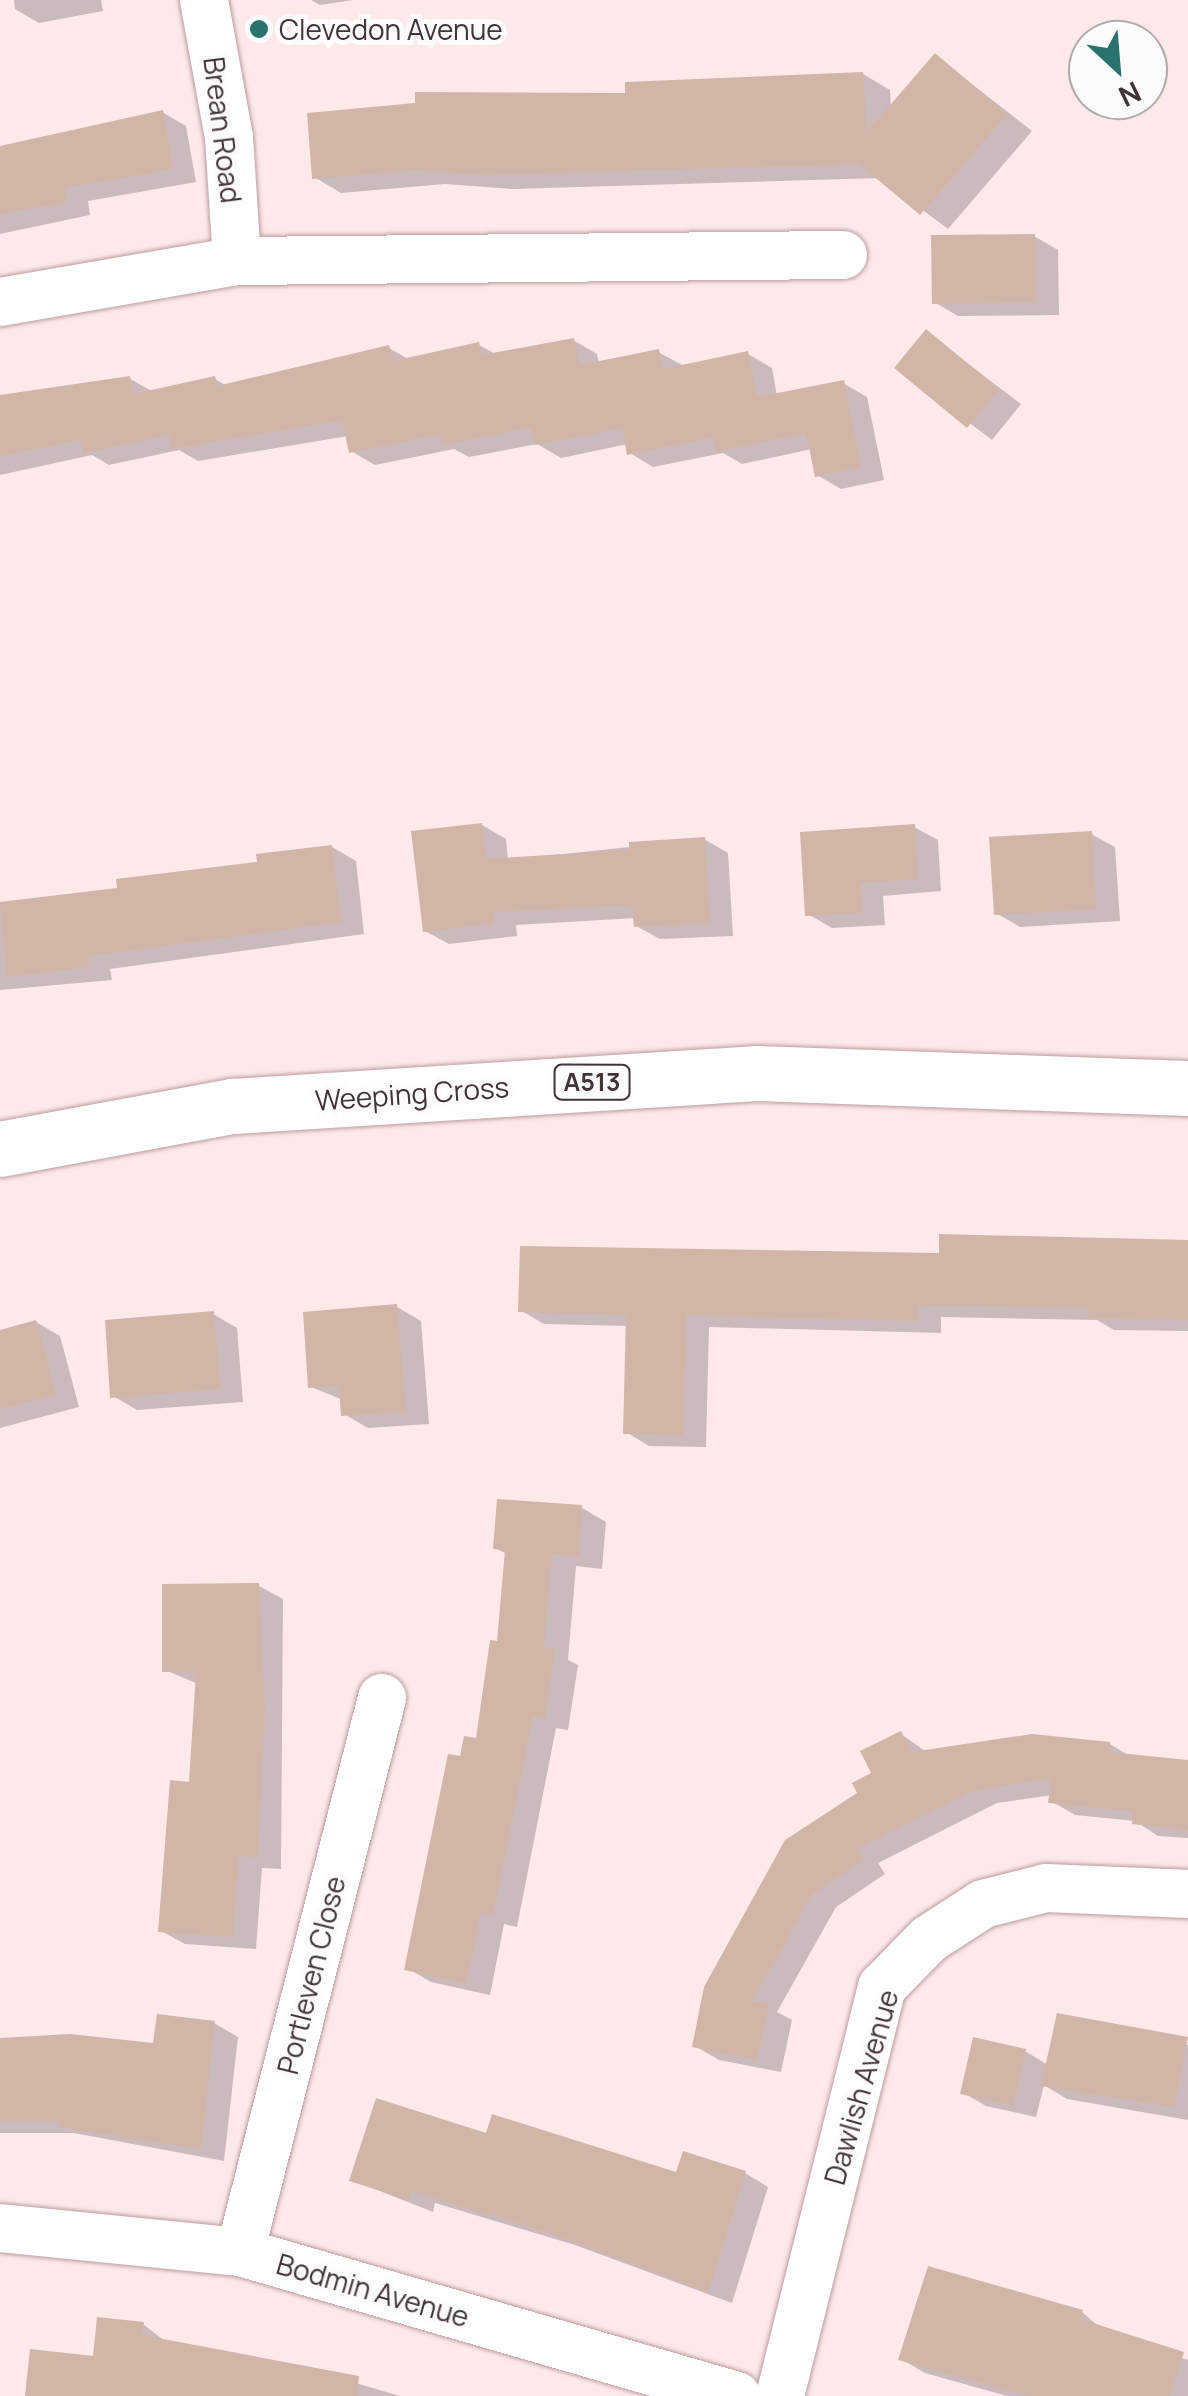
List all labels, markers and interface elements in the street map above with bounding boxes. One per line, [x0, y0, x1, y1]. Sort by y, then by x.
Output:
place label: Clevedon Avenue [279, 12, 503, 46]
marker: Clevedon Avenue [248, 18, 270, 40]
north arrow [1068, 20, 1168, 120]
street label: Brean Road [197, 55, 249, 205]
text: N [1113, 74, 1148, 117]
road number: A513 [552, 1062, 632, 1102]
street label: Weeping Cross [314, 1069, 510, 1117]
street label: Portleven Close [270, 1872, 352, 2078]
street label: Dawlish Avenue [817, 1986, 905, 2188]
street label: Bodmin Avenue [273, 2246, 473, 2334]

